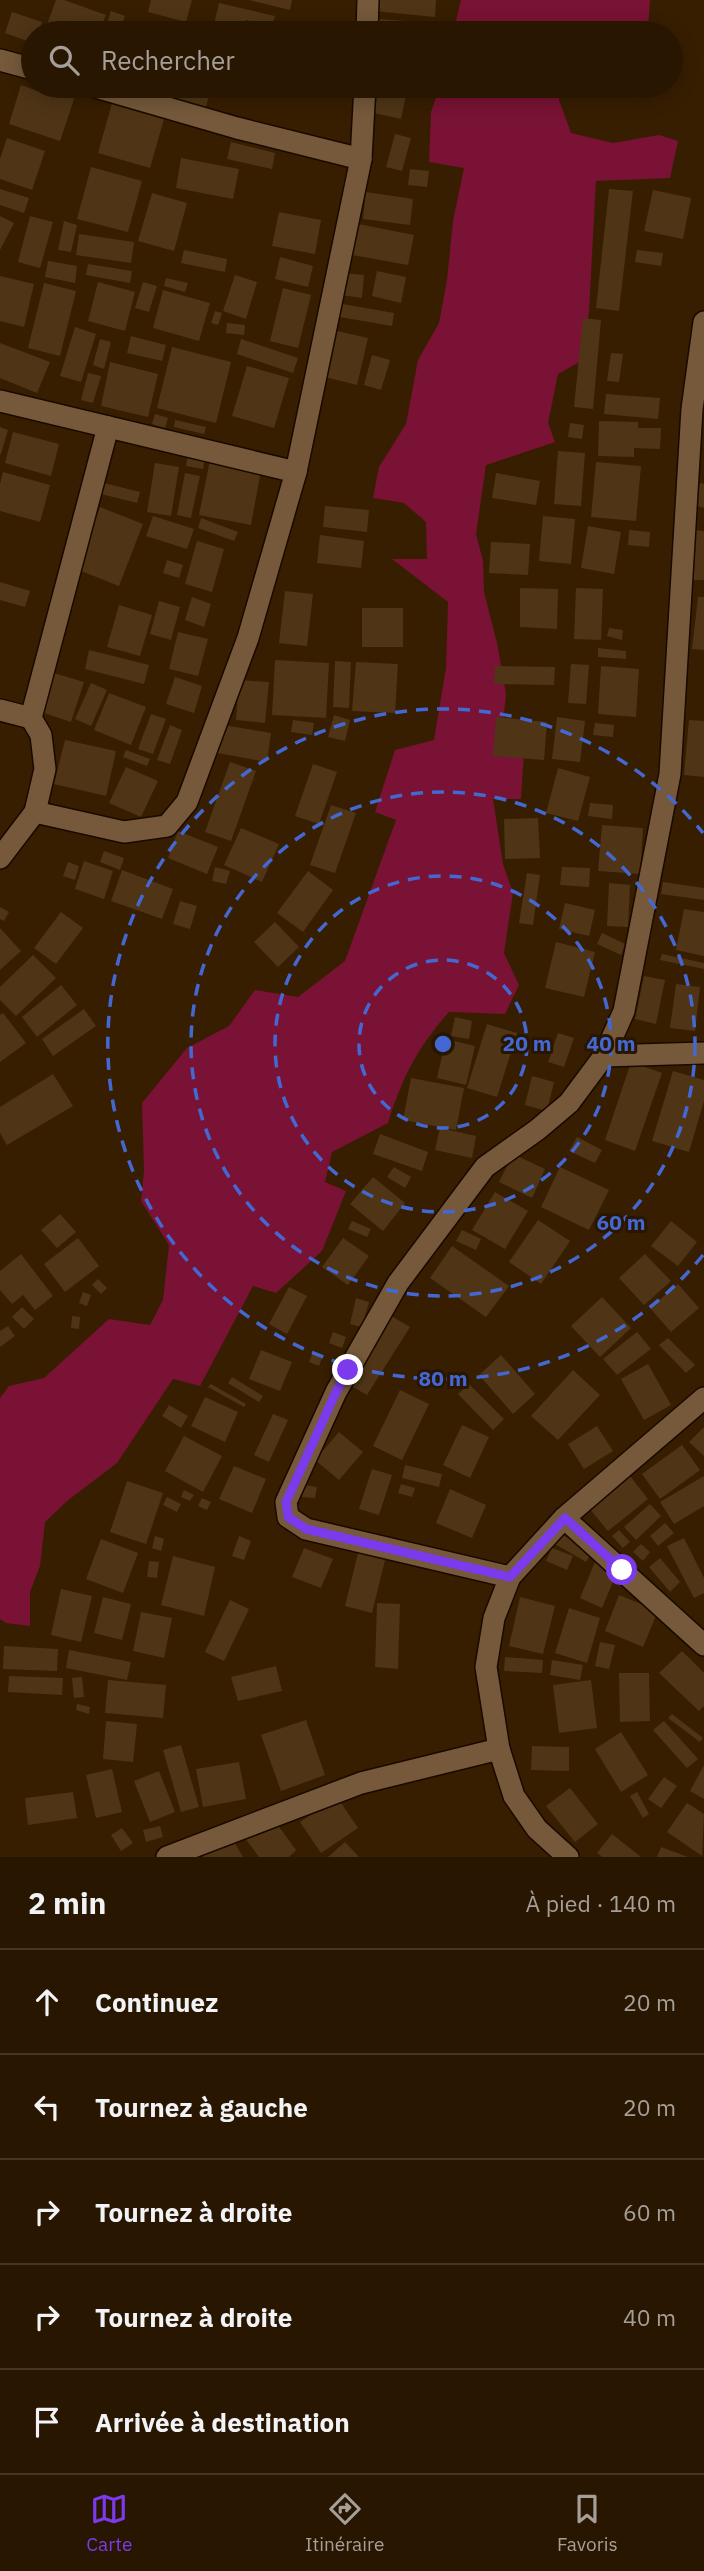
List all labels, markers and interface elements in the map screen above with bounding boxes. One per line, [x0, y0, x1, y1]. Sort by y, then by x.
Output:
search box [21, 21, 683, 98]
icon: search [45, 41, 83, 79]
text: Rechercher [101, 43, 235, 77]
text: 20 m [503, 1029, 551, 1057]
text: 40 m [587, 1029, 635, 1057]
centre of rings [431, 1032, 455, 1056]
text: 60 m [597, 1208, 645, 1236]
route end [332, 1354, 363, 1385]
text: 80 m [419, 1364, 467, 1392]
route start [606, 1554, 637, 1585]
text: 2 min [28, 1883, 106, 1922]
text: À pied · 140 m [526, 1888, 676, 1918]
icon: ahead [28, 1983, 66, 2021]
text: Continuez [95, 1985, 218, 2019]
text: 20 m [623, 1987, 676, 2017]
icon: left [28, 2088, 66, 2126]
text: Tournez à gauche [95, 2090, 308, 2124]
text: 20 m [623, 2092, 676, 2122]
icon: right [28, 2193, 66, 2231]
text: Tournez à droite [95, 2195, 292, 2229]
text: 60 m [623, 2197, 676, 2227]
icon: right [28, 2298, 66, 2336]
text: Tournez à droite [95, 2300, 292, 2334]
text: 40 m [623, 2302, 676, 2332]
icon: arrive [28, 2403, 66, 2441]
text: Arrivée à destination [95, 2405, 350, 2439]
tab: Carte [86, 2490, 132, 2556]
tab: Itinéraire [305, 2490, 384, 2556]
tab: Favoris [557, 2490, 618, 2556]

